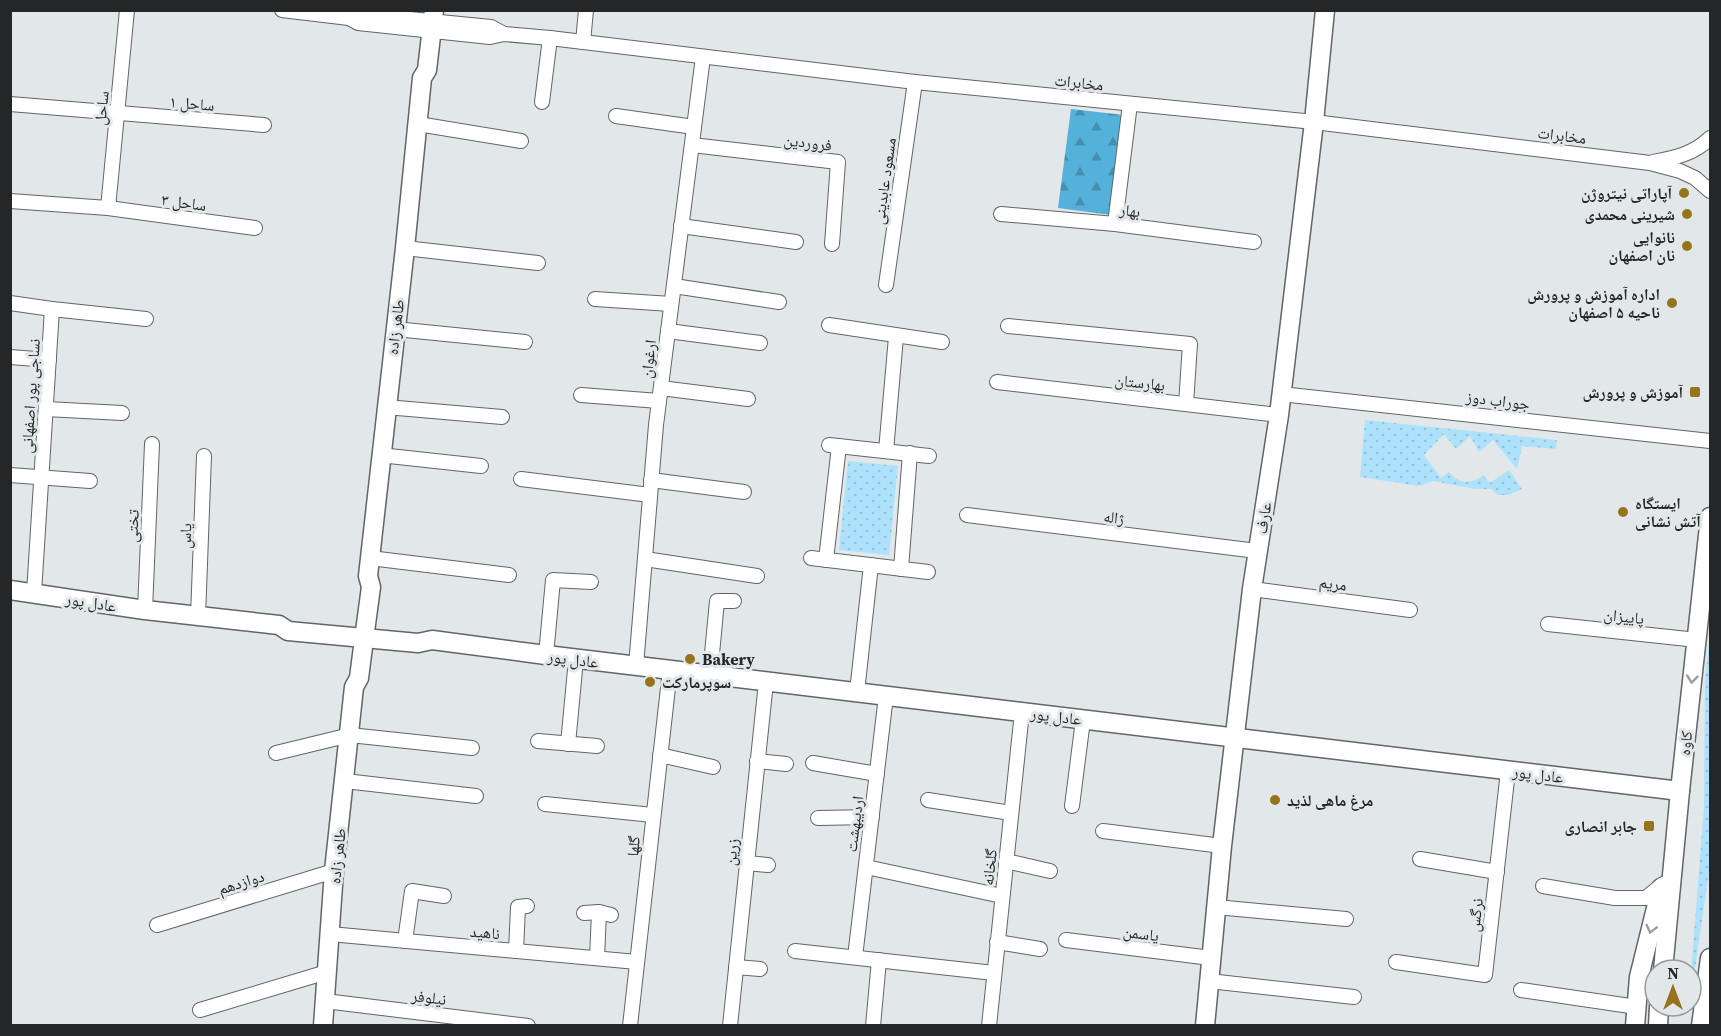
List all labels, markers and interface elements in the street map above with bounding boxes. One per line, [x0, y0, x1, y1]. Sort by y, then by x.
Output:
street label: مخابرات [1053, 68, 1105, 96]
street label: ساحل [88, 90, 114, 126]
street label: ساحل ۱ [169, 90, 215, 116]
street label: مخابرات [1536, 121, 1588, 149]
street label: فروردین [783, 128, 833, 156]
street label: مسعود عابدینی [867, 136, 901, 226]
place label: آپاراتی نیتروژن [1581, 182, 1673, 204]
marker: آپاراتی نیتروژن [1677, 186, 1691, 200]
street label: ساحل ۳ [160, 188, 208, 216]
street label: بهار [1117, 198, 1142, 222]
place label: شیرینی محمدی [1584, 203, 1675, 225]
marker: شیرینی محمدی [1680, 207, 1694, 221]
place label: نانوایی نان اصفهان [1608, 226, 1675, 266]
marker: نانوایی نان اصفهان [1680, 239, 1694, 253]
place label: اداره آموزش و پرورش ناحیه ۵ اصفهان [1527, 283, 1660, 323]
marker: اداره آموزش و پرورش ناحیه ۵ اصفهان [1665, 296, 1679, 310]
street label: طاهر زاده [381, 298, 409, 356]
street label: نساجی پور اصفهانی [15, 338, 45, 454]
street label: ارغوان [635, 338, 661, 380]
street label: بهارستان [1114, 368, 1166, 396]
place label: آموزش و پرورش [1583, 381, 1684, 403]
street label: جوراب دوز [1464, 385, 1531, 415]
marker: آموزش و پرورش [1688, 385, 1702, 399]
place label: ایستگاه آتش نشانی [1635, 492, 1701, 532]
street label: عارف [1250, 501, 1276, 535]
street label: ژاله [1102, 505, 1126, 529]
marker: ایستگاه آتش نشانی [1616, 505, 1630, 519]
street label: تختی [120, 509, 144, 543]
street label: یاس [174, 523, 196, 549]
street label: مریم [1318, 570, 1348, 596]
street label: عادل پور [63, 587, 118, 617]
street label: پاییزان [1603, 603, 1646, 629]
street label: عادل پور [545, 645, 600, 673]
place label: Bakery [702, 648, 755, 670]
marker: Bakery [683, 652, 697, 666]
place label: سوپرمارکت [662, 671, 731, 693]
marker: سوپرمارکت [643, 675, 657, 689]
one-way arrow [1686, 675, 1699, 684]
street label: عادل پور [1028, 702, 1083, 730]
street label: کاوه [1673, 729, 1697, 756]
street label: عادل پور [1510, 760, 1565, 788]
place label: مرغ ماهی لذید [1287, 789, 1373, 811]
marker: مرغ ماهی لذید [1268, 793, 1282, 807]
street label: اردیبهشت [840, 795, 868, 853]
place label: جابر انصاری [1565, 815, 1637, 837]
marker: جابر انصاری [1642, 819, 1656, 833]
street label: طاهر زاده [323, 827, 351, 885]
street label: گلها [621, 834, 645, 857]
street label: زرین [719, 837, 743, 867]
street label: گلخانه [976, 847, 1002, 887]
street label: دوازدهم [215, 865, 267, 899]
street label: نرگس [1462, 897, 1488, 933]
street label: ناهید [469, 920, 501, 944]
street label: یاسمن [1122, 920, 1160, 946]
one-way arrow [1646, 924, 1659, 934]
north arrow [1643, 958, 1703, 1018]
text: N [1667, 962, 1679, 984]
street label: نیلوفر [409, 984, 448, 1010]

